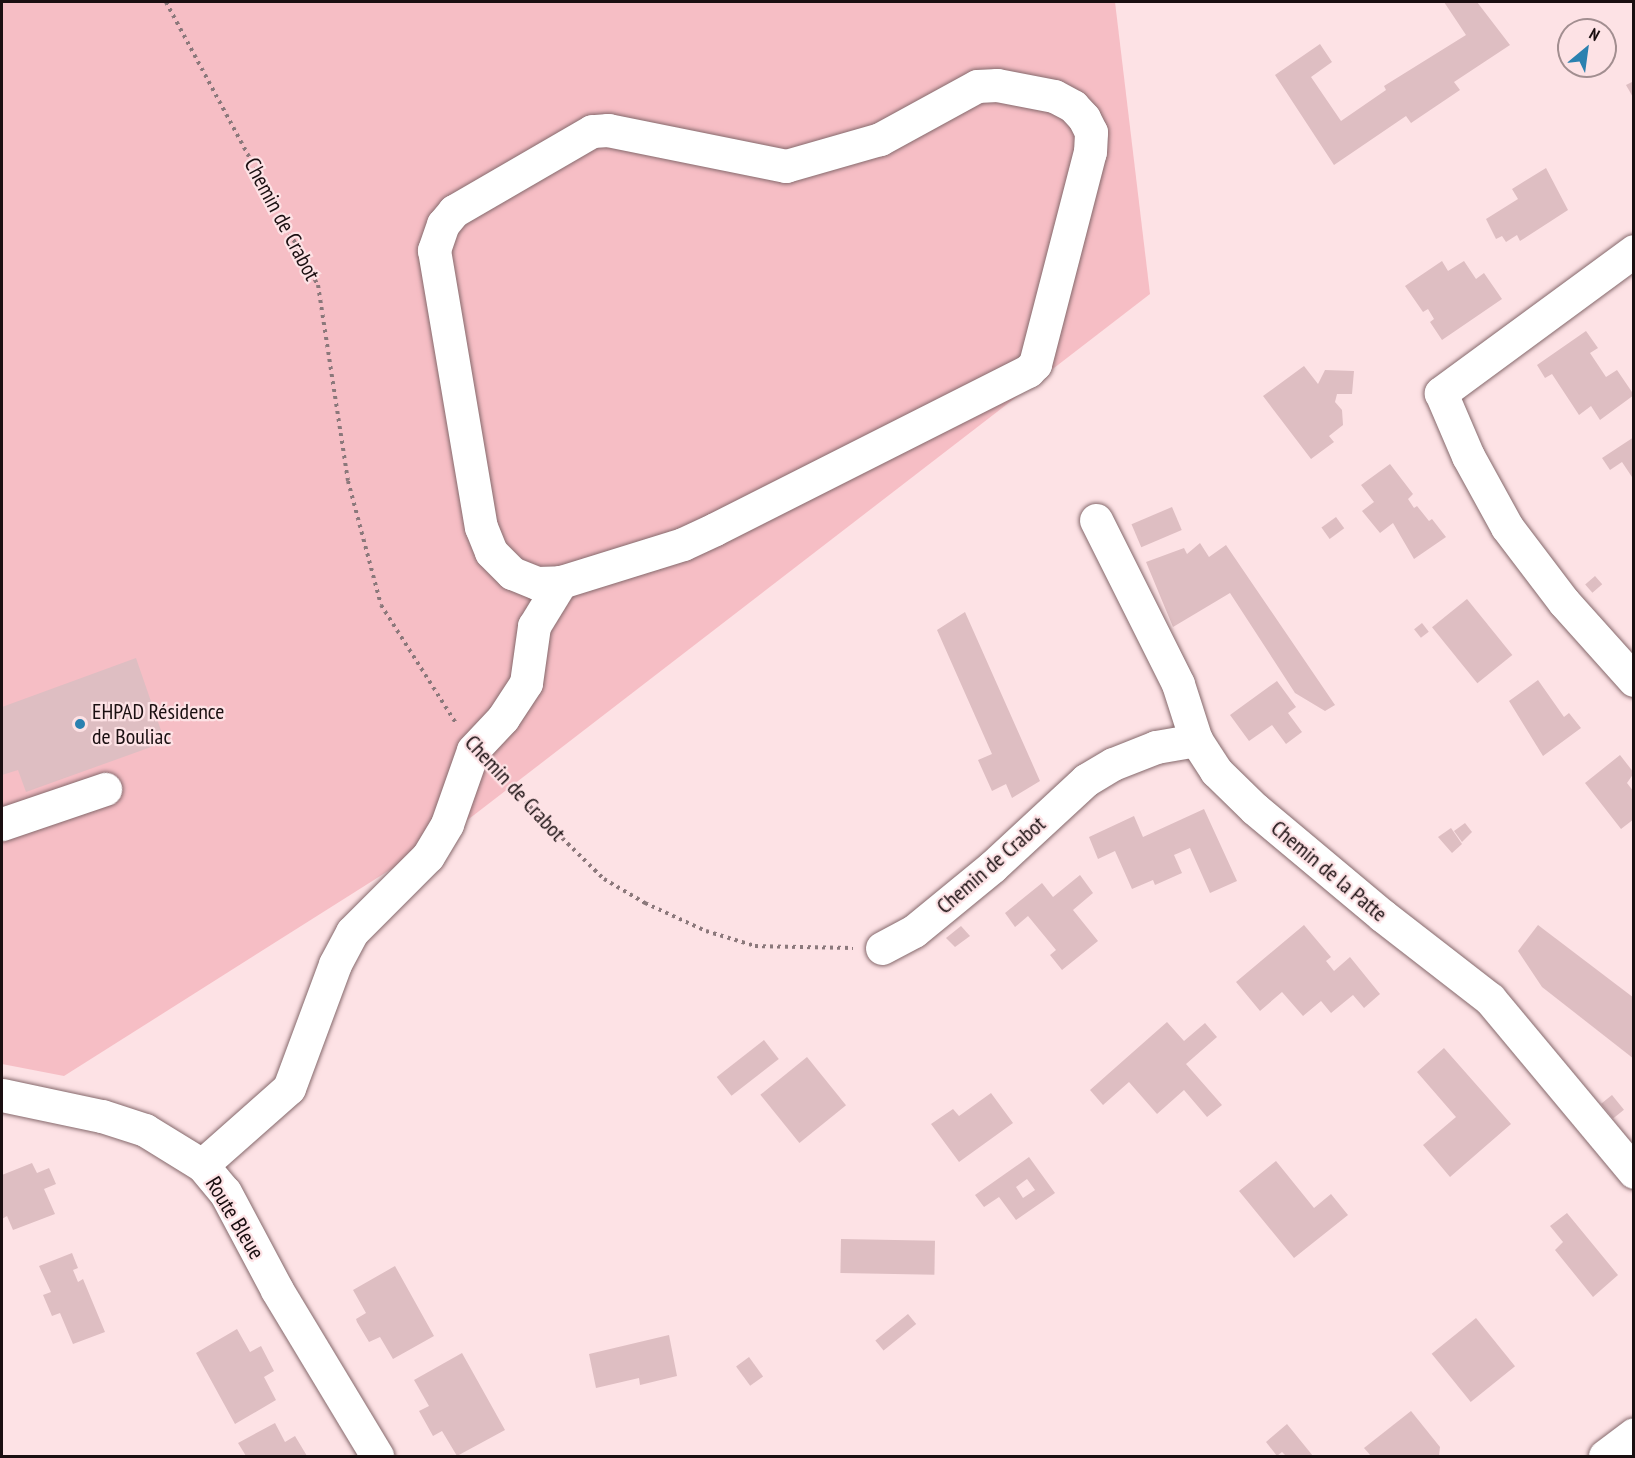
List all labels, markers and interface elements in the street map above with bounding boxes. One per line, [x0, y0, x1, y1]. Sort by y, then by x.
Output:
north arrow [1557, 18, 1617, 78]
text: N [1586, 23, 1603, 45]
street label: Chemin de Crabot [239, 153, 325, 285]
place label: EHPAD Résidence de Bouliac [92, 698, 224, 750]
marker: EHPAD Résidence de Bouliac [73, 717, 87, 731]
street label: Chemin de Crabot [459, 730, 571, 846]
street label: Chemin de Crabot [931, 811, 1051, 919]
street label: Chemin de la Patte [1266, 815, 1392, 927]
street label: Route Bleue [200, 1172, 270, 1264]

